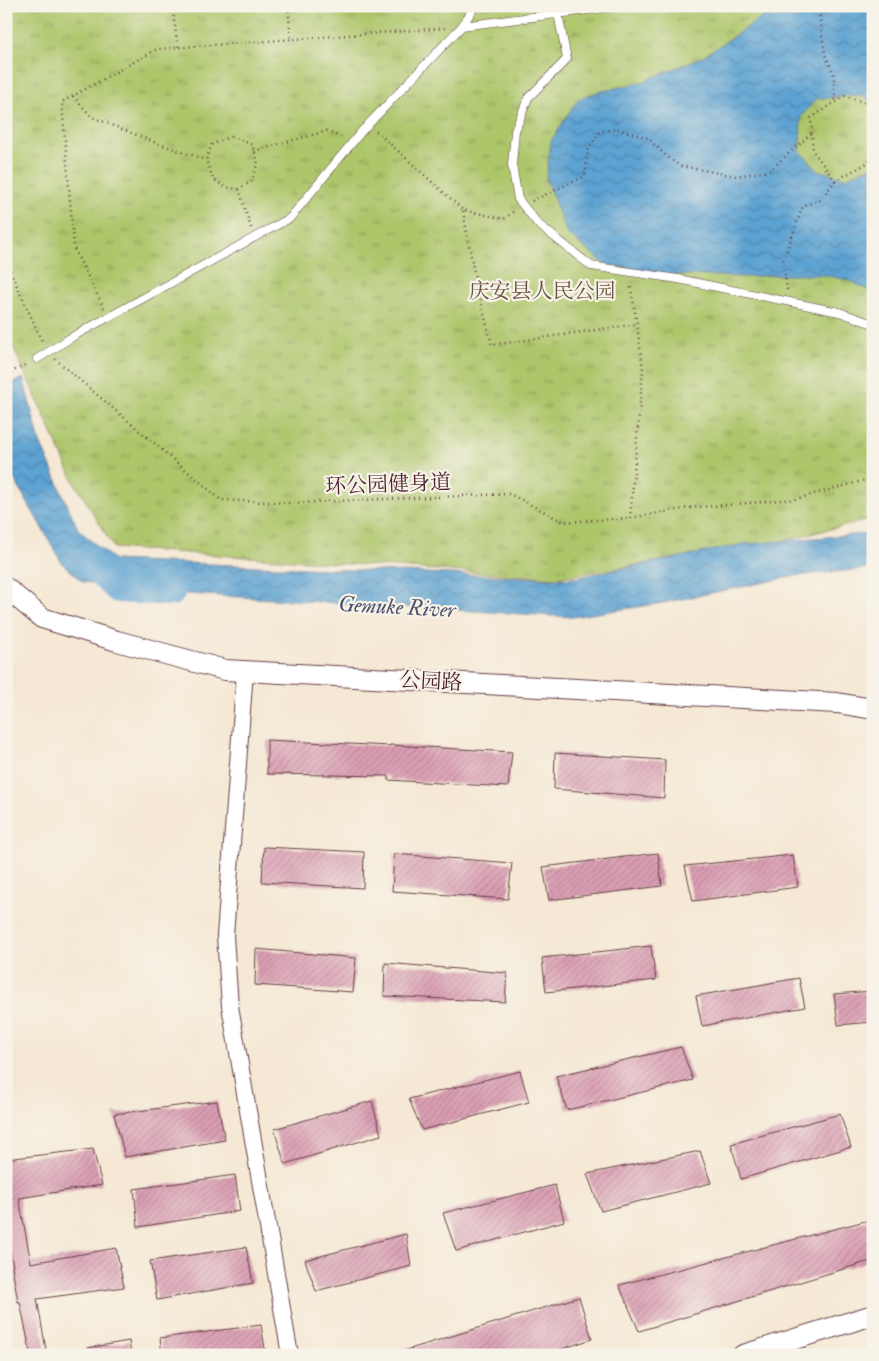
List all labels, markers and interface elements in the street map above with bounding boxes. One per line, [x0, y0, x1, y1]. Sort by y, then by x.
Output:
park label: 庆安县人民公园 [469, 278, 616, 305]
street label: 环公园健身道 [325, 469, 451, 500]
water label: Gemuke River [338, 590, 458, 624]
street label: 公园路 [399, 666, 463, 697]

